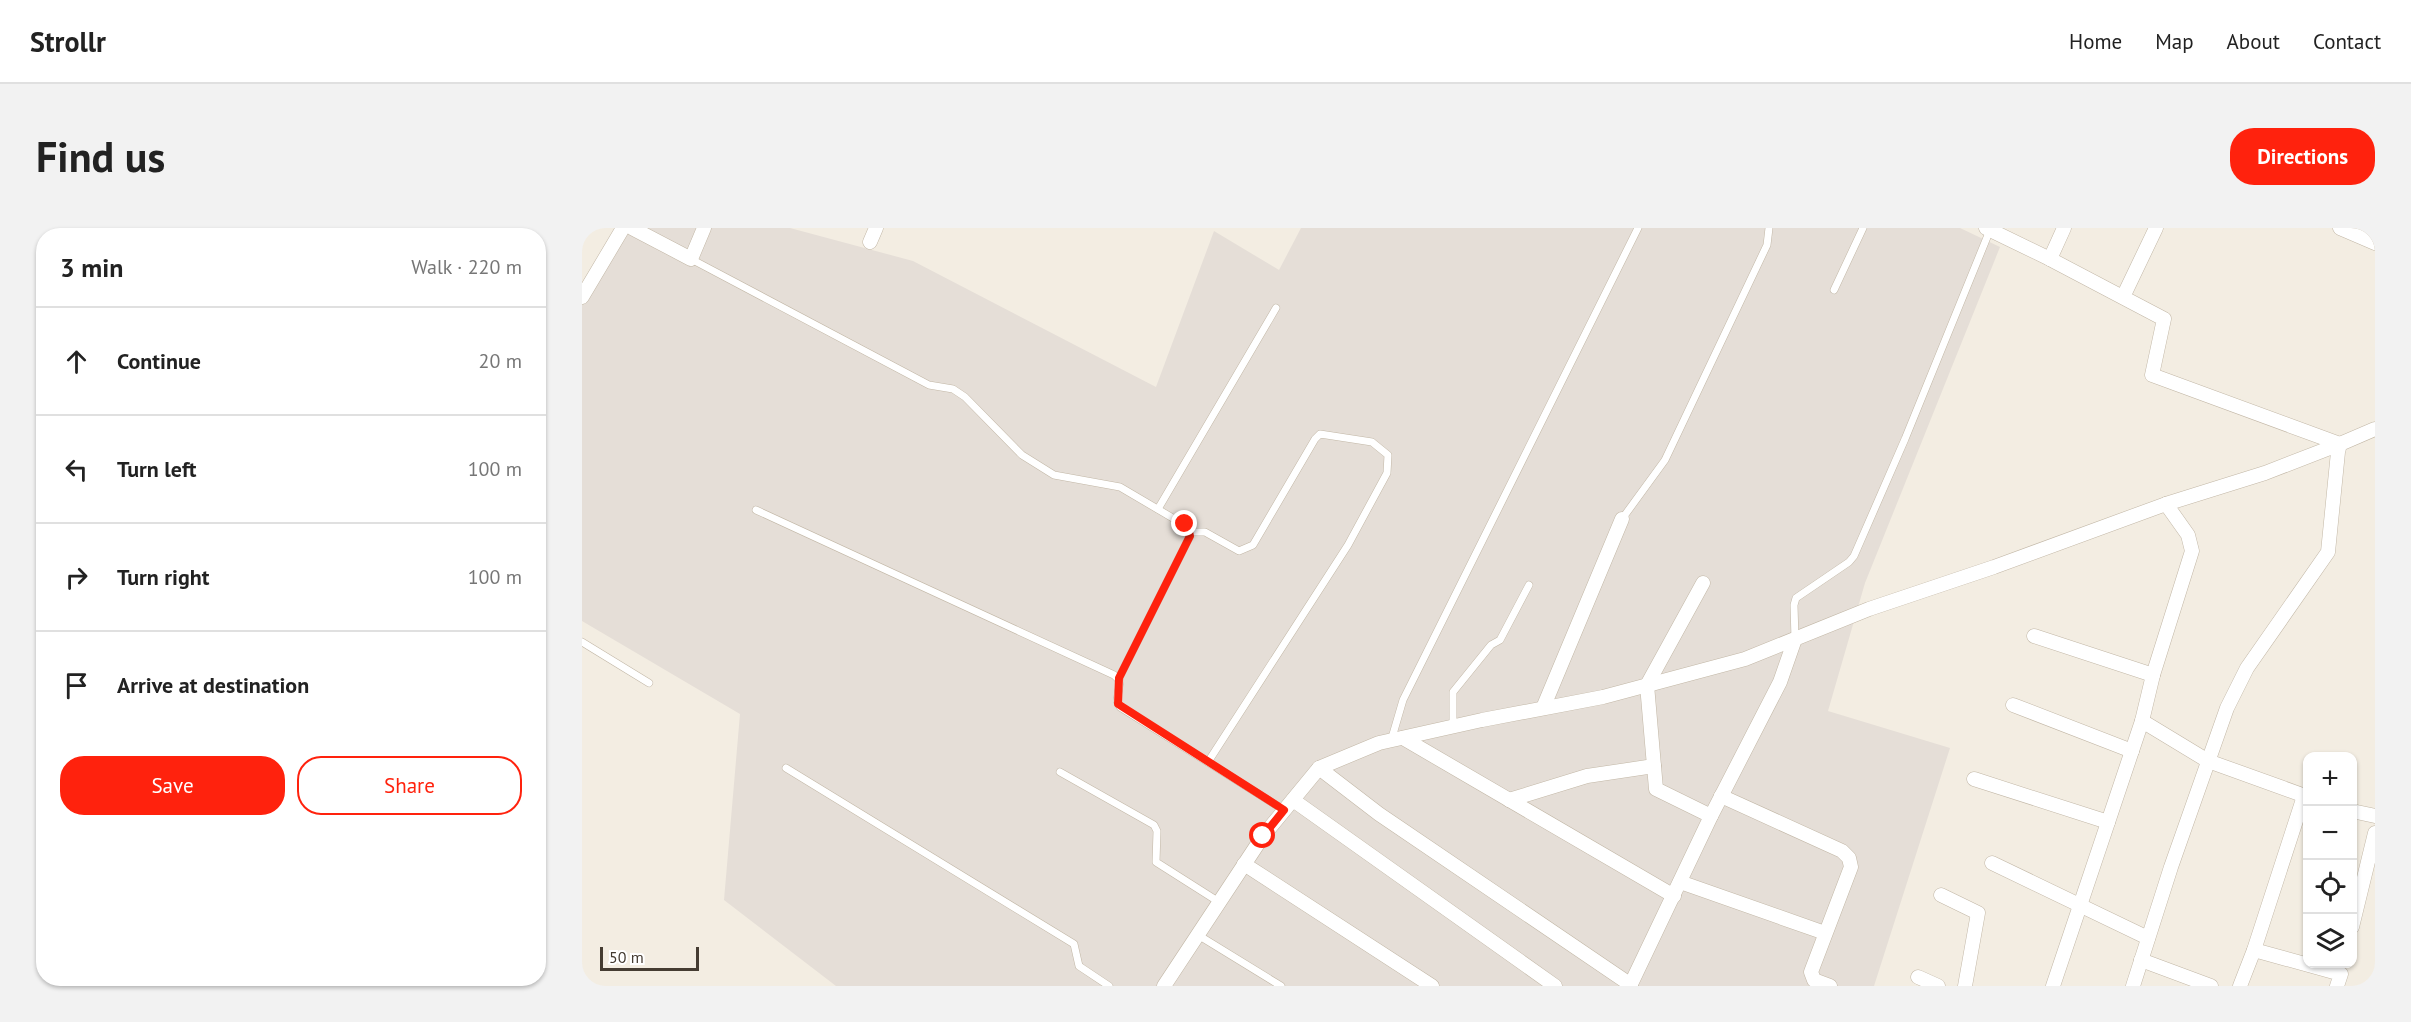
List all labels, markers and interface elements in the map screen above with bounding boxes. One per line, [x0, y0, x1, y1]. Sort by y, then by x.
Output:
text: Strollr [30, 23, 106, 60]
text: Home [2069, 28, 2122, 55]
text: Map [2155, 28, 2194, 55]
text: About [2227, 28, 2280, 55]
text: Contact [2313, 28, 2381, 55]
button: Directions [2230, 128, 2375, 185]
text: Find us [36, 129, 165, 184]
text: 3 min [60, 251, 123, 284]
text: Walk · 220 m [411, 254, 522, 280]
icon: ahead [60, 345, 93, 378]
text: Continue [117, 347, 201, 375]
text: 20 m [479, 348, 522, 374]
icon: left [60, 453, 93, 486]
text: Turn left [117, 455, 197, 483]
text: 100 m [468, 456, 522, 482]
route end [1171, 510, 1197, 536]
icon: right [60, 561, 93, 594]
text: Turn right [117, 563, 209, 591]
text: 100 m [468, 564, 522, 590]
icon: arrive [60, 669, 93, 702]
text: Arrive at destination [117, 671, 309, 699]
map controls [2303, 752, 2357, 968]
button: + [2303, 752, 2357, 806]
button: Save [60, 756, 285, 815]
button: Share [297, 756, 522, 815]
button: − [2303, 806, 2357, 860]
route start [1249, 822, 1275, 848]
button: locate [2303, 860, 2357, 914]
button: layers [2303, 914, 2357, 968]
scale bar [600, 944, 699, 972]
text: 50 m [609, 947, 644, 967]

